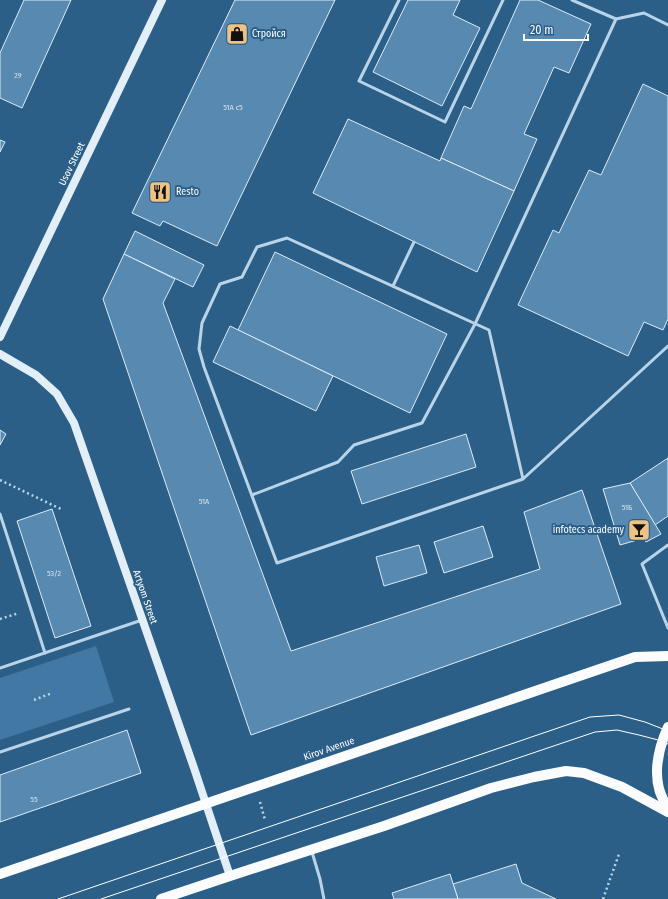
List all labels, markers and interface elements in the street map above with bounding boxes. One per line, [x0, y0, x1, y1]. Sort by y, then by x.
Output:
scale bar [524, 16, 588, 42]
shop icon: Стройся [224, 21, 250, 47]
text: 20 m [530, 23, 554, 37]
place label: Стройся [252, 28, 286, 40]
house number: 29 [14, 71, 22, 80]
house number: 51А с5 [223, 103, 243, 112]
street label: Usov Street [56, 140, 88, 188]
restaurant icon: Resto [147, 179, 173, 205]
place label: Resto [176, 186, 199, 198]
house number: 51А [199, 497, 210, 506]
house number: 51Б [622, 503, 632, 512]
bar icon: infotecs academy [626, 517, 652, 543]
place label: infotecs academy [553, 524, 625, 536]
street label: Artyom Street [130, 568, 160, 626]
house number: 53/2 [47, 569, 61, 578]
street label: Kirov Avenue [302, 735, 356, 763]
house number: 55 [30, 795, 38, 804]

